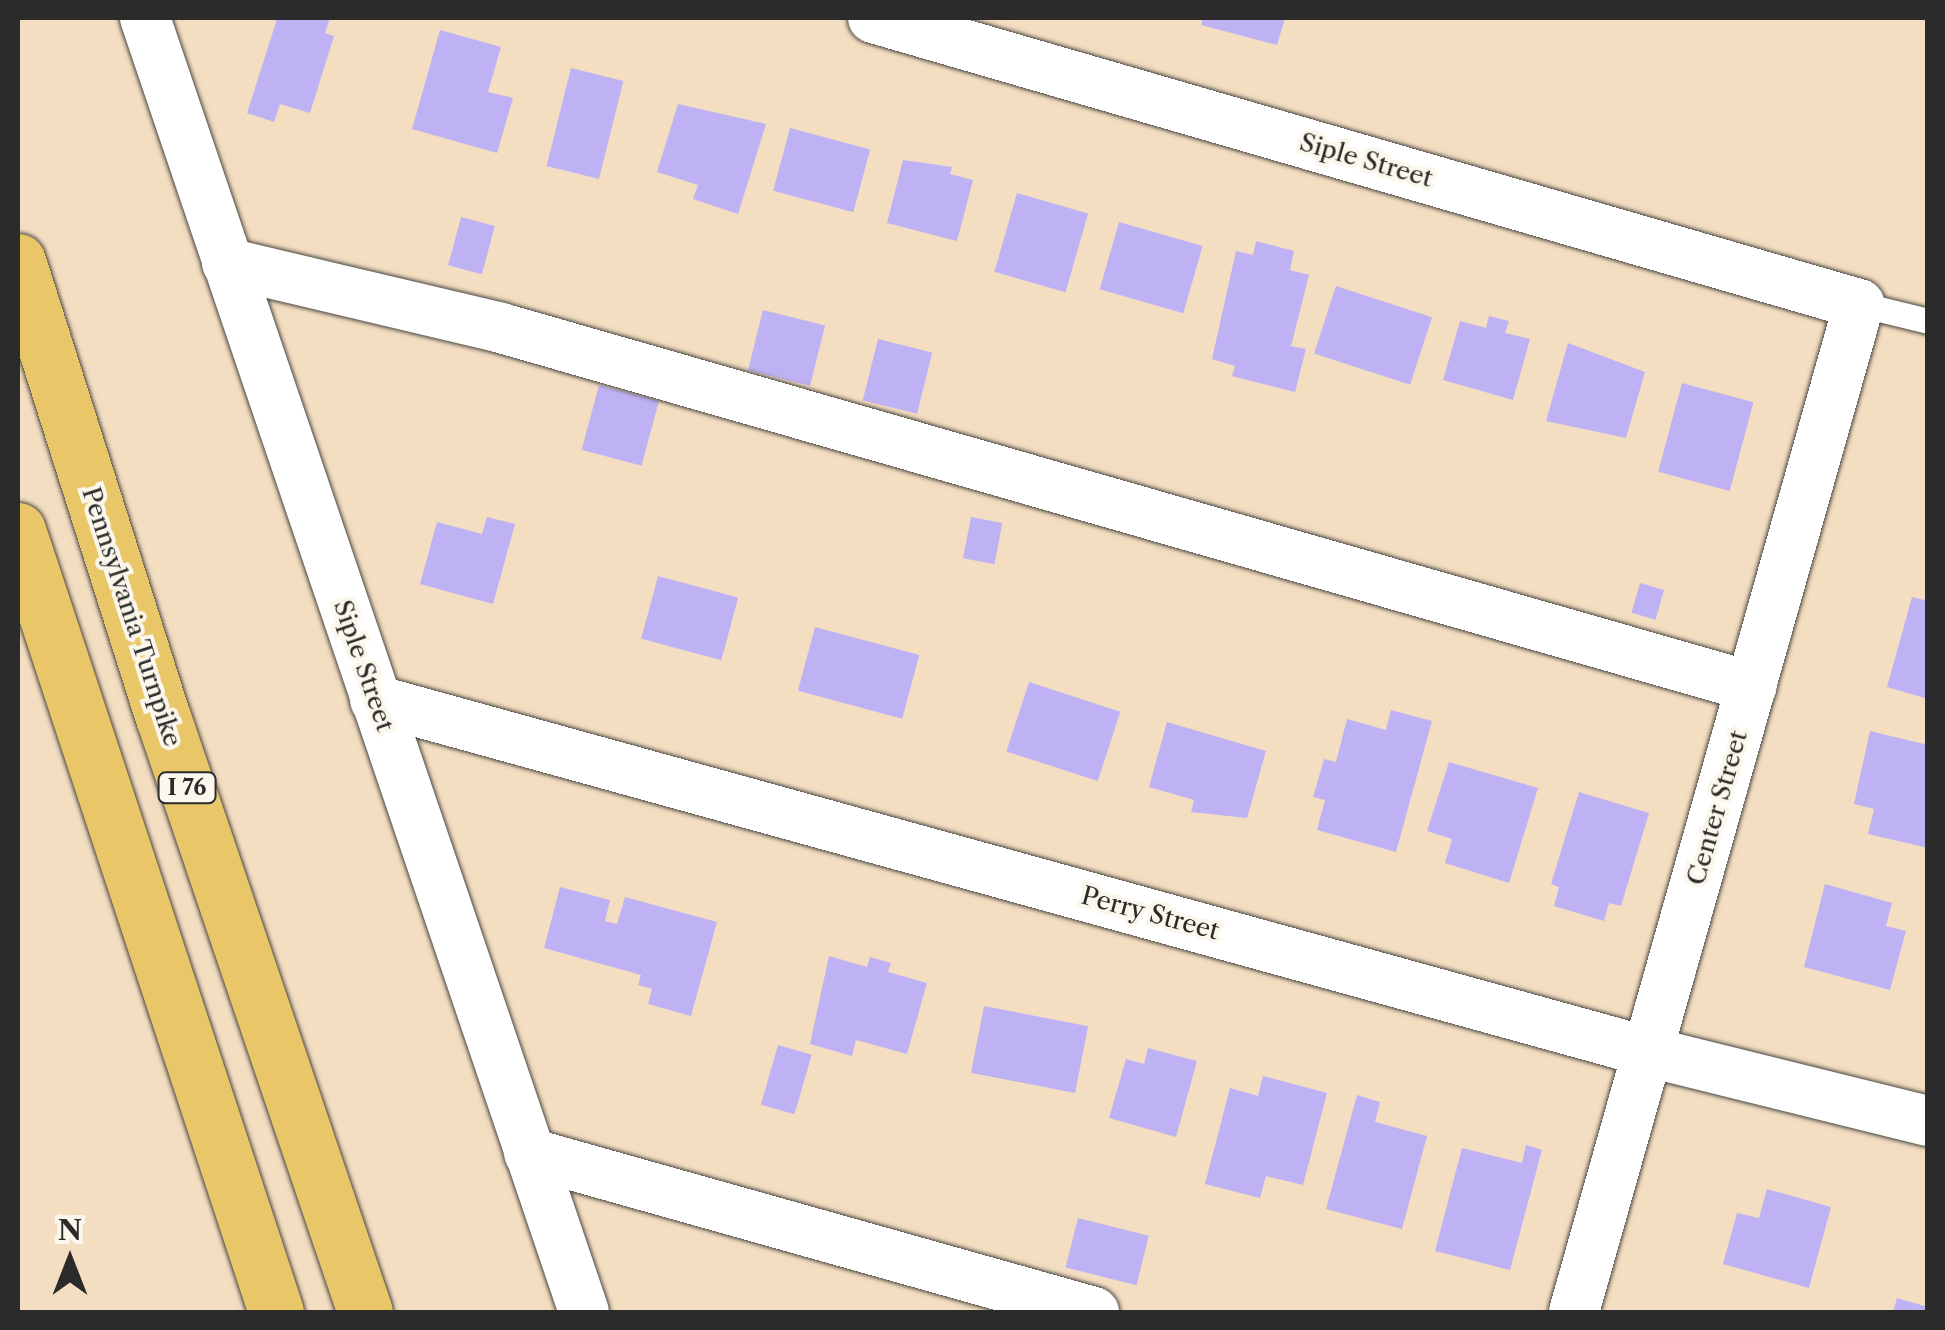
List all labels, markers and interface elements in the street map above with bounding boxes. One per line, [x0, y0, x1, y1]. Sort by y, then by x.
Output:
street label: Siple Street [1296, 128, 1436, 194]
street label: Pennsylvania Turnpike [75, 483, 187, 751]
street label: Siple Street [327, 596, 399, 736]
street label: Center Street [1682, 727, 1754, 889]
road number: I 76 [157, 771, 217, 805]
street label: Perry Street [1077, 881, 1223, 947]
north arrow [20, 1210, 120, 1310]
text: N [58, 1213, 82, 1247]

